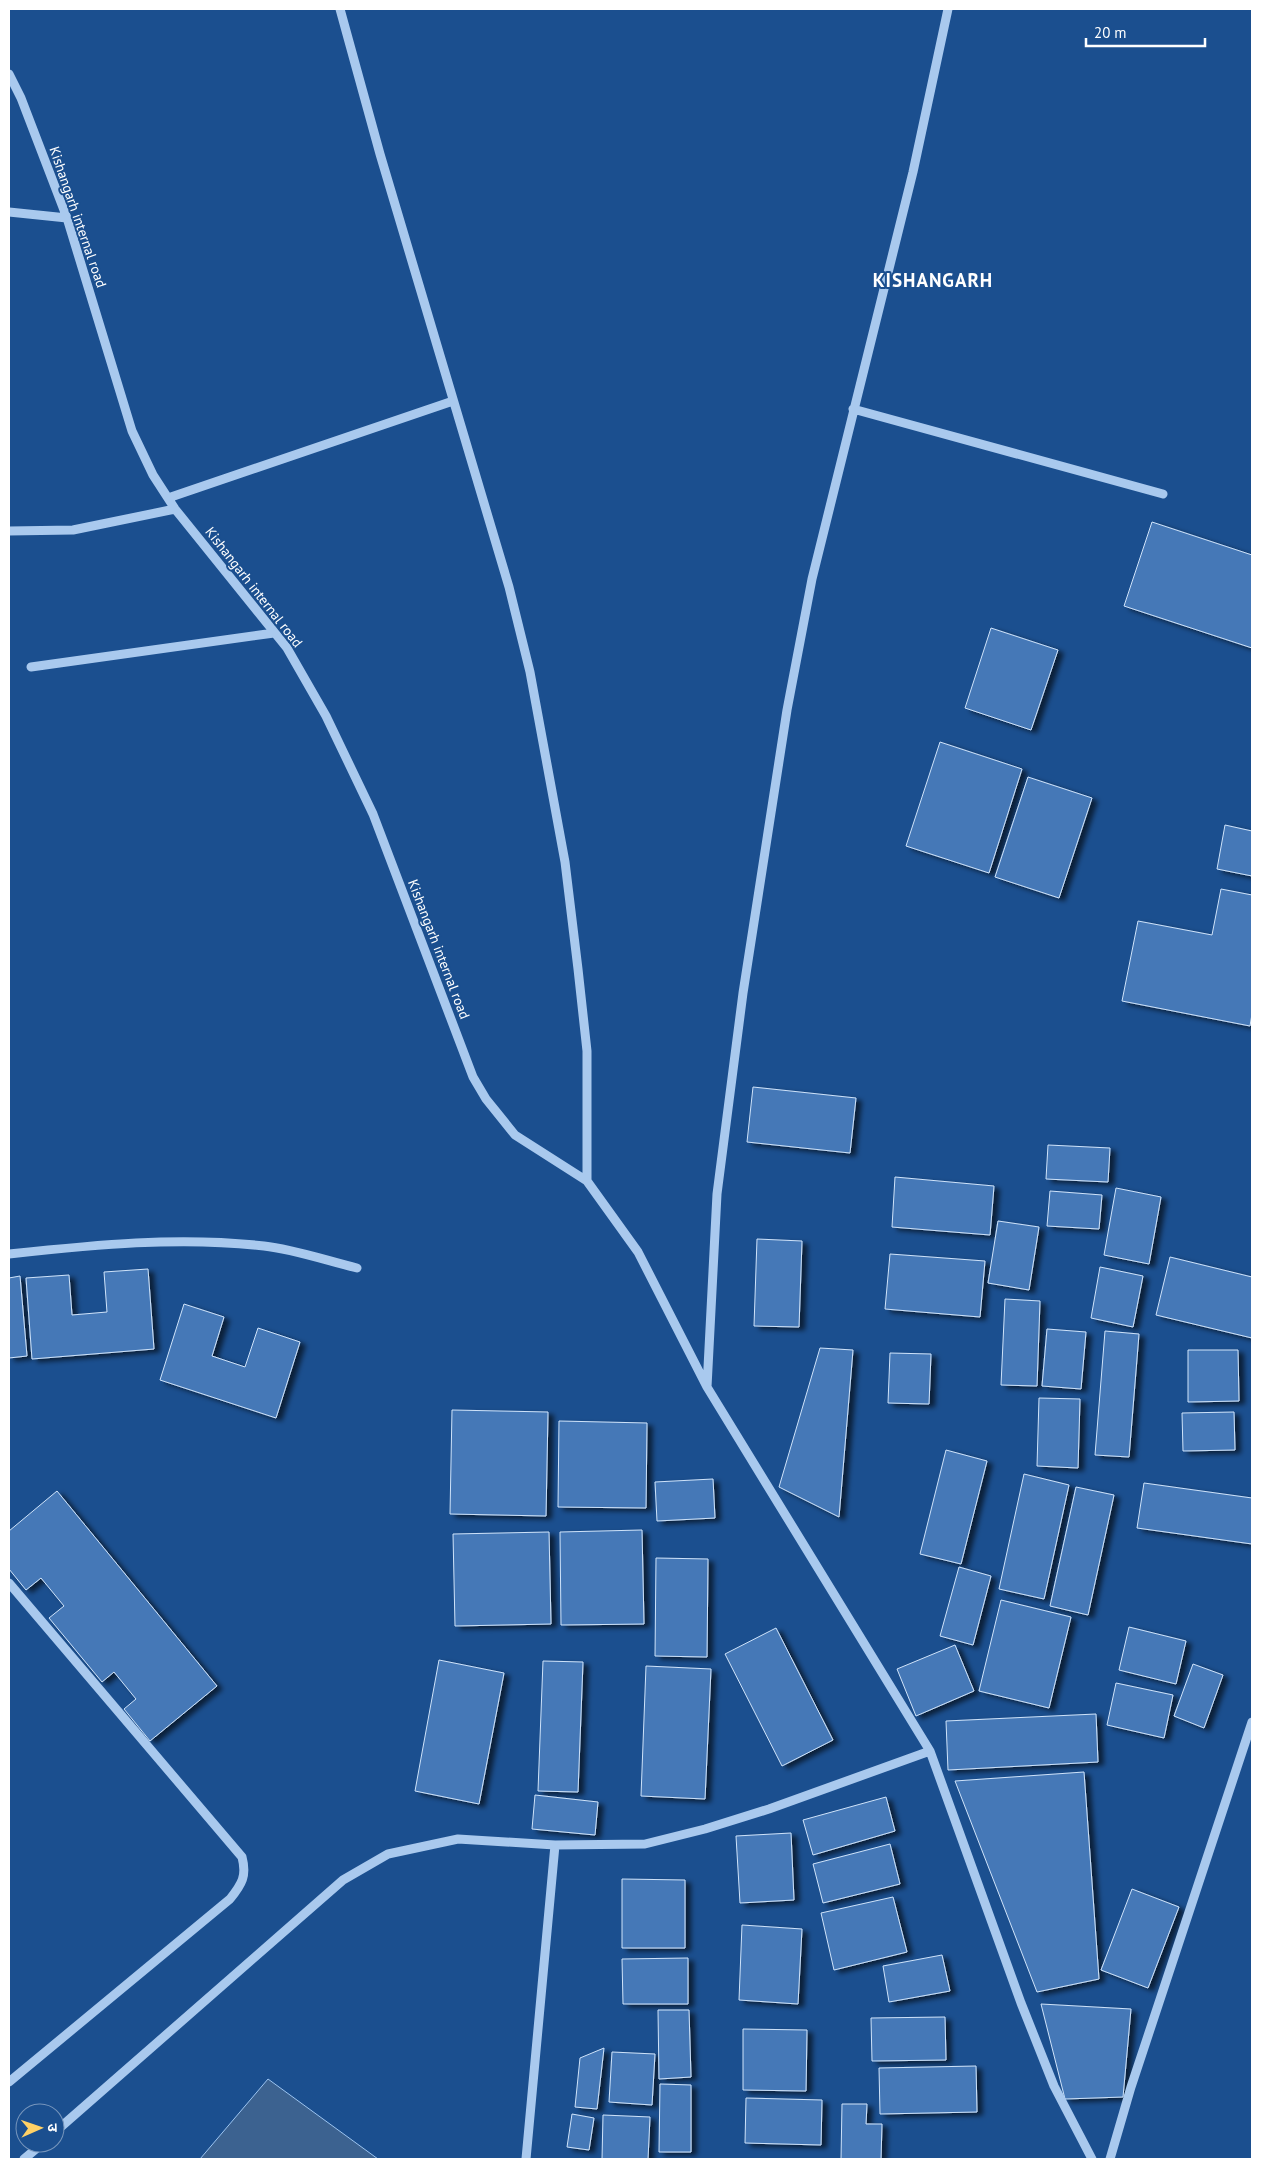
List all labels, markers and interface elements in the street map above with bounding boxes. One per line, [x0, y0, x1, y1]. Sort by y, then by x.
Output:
scale bar [1086, 15, 1205, 47]
text: 20 m [1094, 23, 1127, 42]
street label: Kishangarh internal road [45, 144, 111, 290]
district label: KISHANGARH [873, 268, 993, 292]
street label: Kishangarh internal road [201, 523, 307, 651]
street label: Kishangarh internal road [404, 877, 474, 1021]
north arrow [15, 2103, 65, 2153]
text: उ [44, 2123, 62, 2133]

